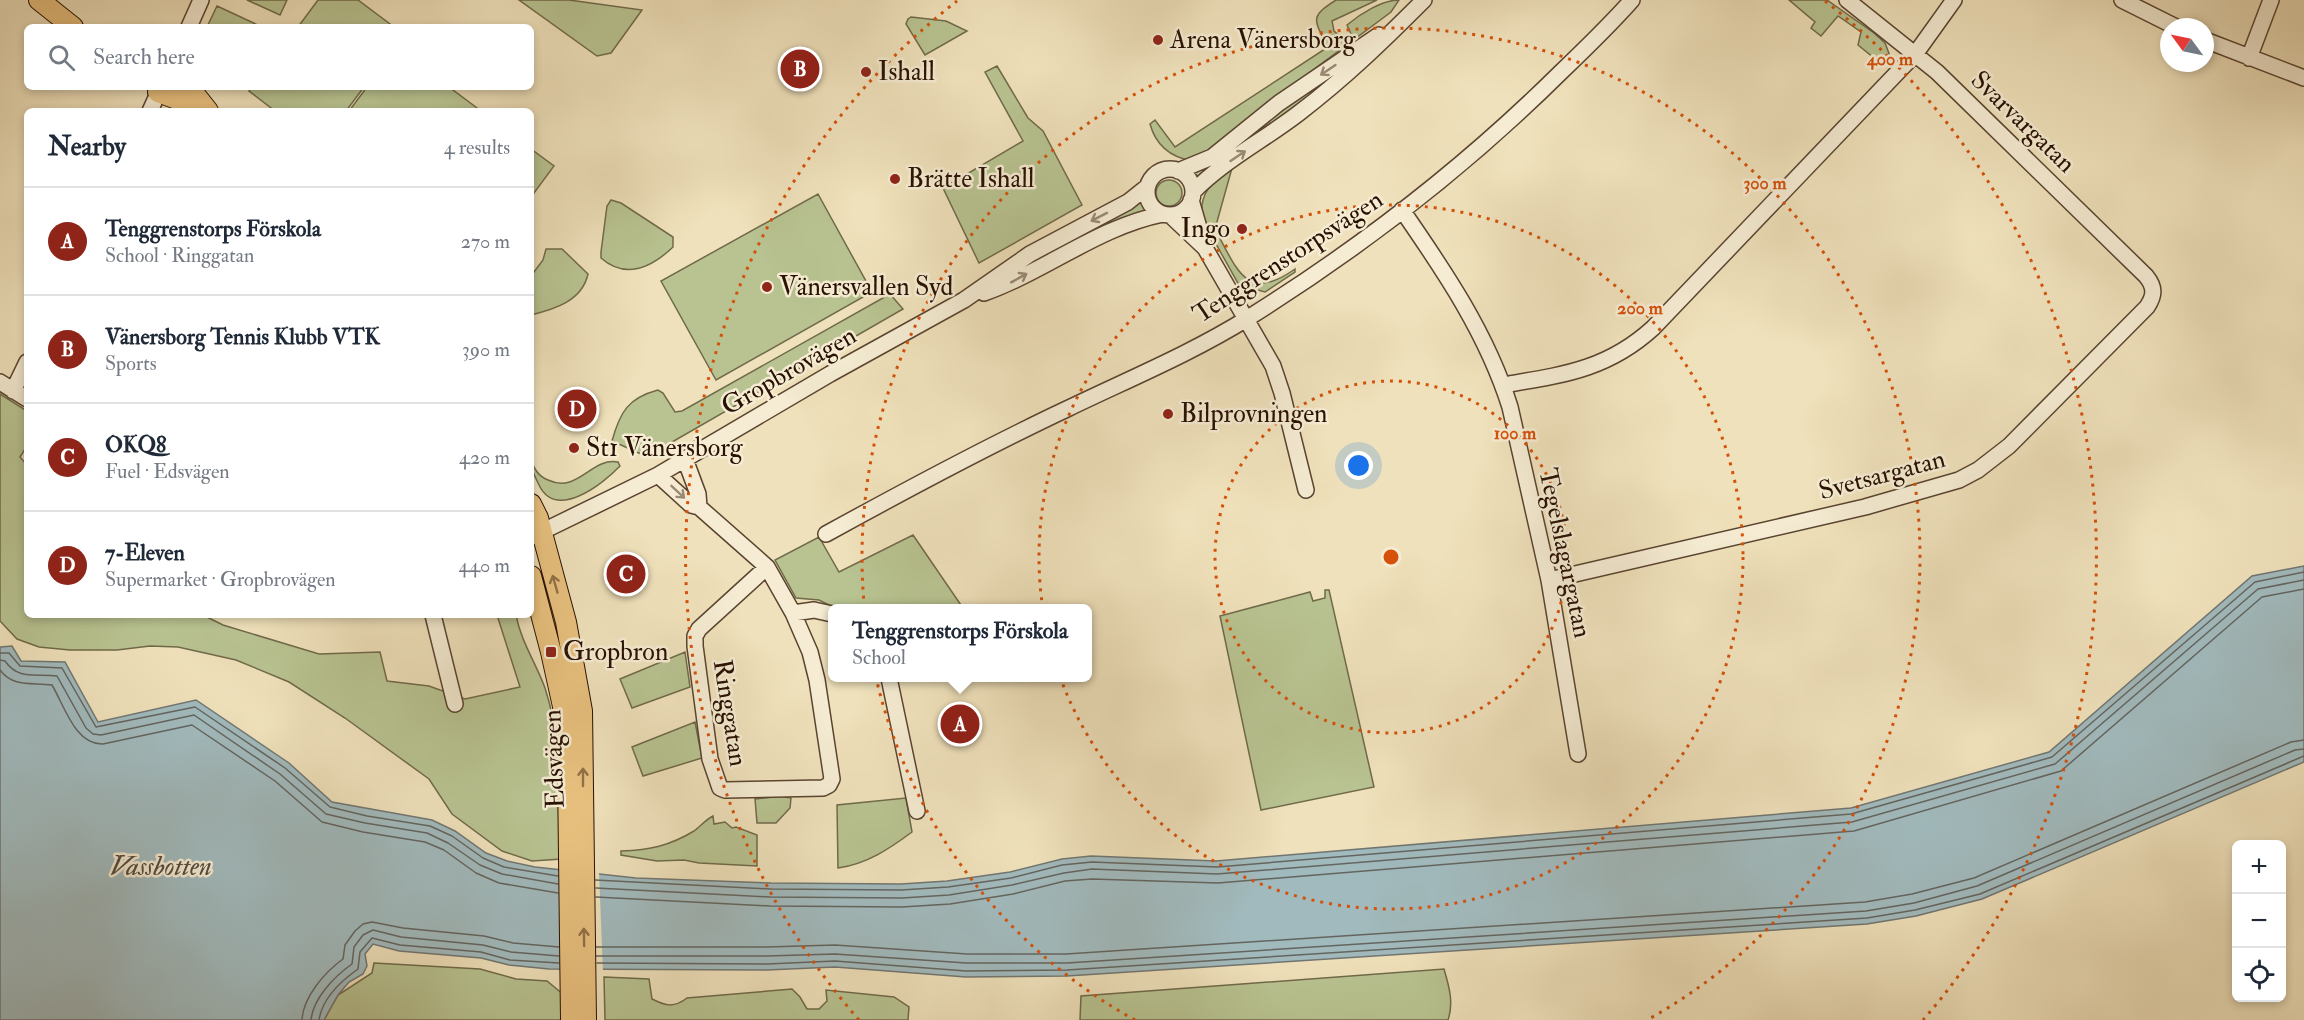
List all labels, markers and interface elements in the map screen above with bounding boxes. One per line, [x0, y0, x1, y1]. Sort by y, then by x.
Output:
north arrow [2160, 18, 2214, 72]
search box [24, 24, 534, 90]
place label: Arena Vänersborg [1169, 24, 1357, 56]
marker: Arena Vänersborg [1151, 33, 1165, 47]
icon: search [45, 41, 78, 74]
text: Search here [93, 43, 195, 71]
pin: B [780, 46, 820, 92]
text: 400 m [1866, 48, 1914, 71]
place label: Ishall [878, 56, 935, 88]
one-way arrow [1320, 64, 1337, 76]
street label: Svarvargatan [1964, 64, 2082, 180]
marker: Ishall [859, 65, 873, 79]
text: Nearby [48, 131, 126, 163]
text: 4 results [444, 135, 510, 160]
one-way arrow [1230, 150, 1247, 163]
place label: Brätte Ishall [907, 163, 1035, 195]
marker: Brätte Ishall [888, 172, 902, 186]
text: 300 m [1743, 172, 1788, 195]
street label: Tenggrenstorpsvägen [1187, 184, 1390, 331]
one-way arrow [1091, 211, 1108, 223]
place label: Ingo [1181, 213, 1230, 245]
text: Tenggrenstorps Förskola [105, 215, 321, 243]
marker: Ingo [1235, 222, 1249, 236]
text: A [61, 229, 74, 254]
text: 270 m [461, 229, 510, 254]
text: School · Ringgatan [105, 243, 254, 268]
place label: Vänersvallen Syd [779, 271, 953, 303]
one-way arrow [1010, 272, 1027, 284]
marker: Vänersvallen Syd [760, 280, 774, 294]
text: 200 m [1617, 297, 1664, 320]
street label: Gropbrovägen [716, 320, 863, 423]
text: Vänersborg Tennis Klubb VTK [105, 323, 380, 351]
text: B [61, 337, 74, 362]
text: 390 m [462, 337, 510, 362]
text: Sports [105, 351, 157, 376]
pin: D [558, 386, 596, 432]
place label: Bilprovningen [1180, 398, 1327, 431]
marker: Bilprovningen [1161, 407, 1175, 421]
text: 100 m [1494, 422, 1537, 445]
text: OKQ8 [105, 431, 166, 459]
place label: St1 Vänersborg [586, 432, 744, 464]
marker: St1 Vänersborg [567, 441, 581, 455]
street label: Svetsargatan [1815, 443, 1949, 507]
text: C [60, 445, 75, 470]
text: 420 m [459, 445, 510, 470]
your location [1344, 451, 1373, 480]
text: Fuel · Edsvägen [105, 459, 230, 484]
street label: Tegelslagargatan [1531, 465, 1599, 641]
one-way arrow [670, 485, 685, 500]
text: 7-Eleven [105, 539, 185, 567]
centre of rings [1381, 547, 1401, 567]
pin: C [606, 552, 646, 596]
text: D [59, 553, 76, 578]
text: 440 m [458, 553, 510, 578]
text: Supermarket · Gropbrovägen [105, 567, 336, 592]
one-way arrow [549, 575, 560, 594]
popup [828, 604, 1092, 682]
text: Tenggrenstorps Förskola [852, 617, 1068, 645]
place label: Gropbron [563, 636, 668, 669]
marker: Gropbron [544, 645, 558, 659]
text: School [852, 645, 906, 670]
street label: Ringgatan [706, 657, 754, 769]
pin: A [940, 702, 980, 746]
street label: Edsvägen [536, 709, 572, 809]
one-way arrow [577, 767, 589, 787]
map controls [2232, 840, 2286, 1002]
button: + [2232, 840, 2286, 894]
water label: Vassbotten [110, 850, 212, 883]
button: − [2232, 894, 2286, 948]
one-way arrow [578, 927, 590, 947]
button: locate [2232, 948, 2286, 1002]

